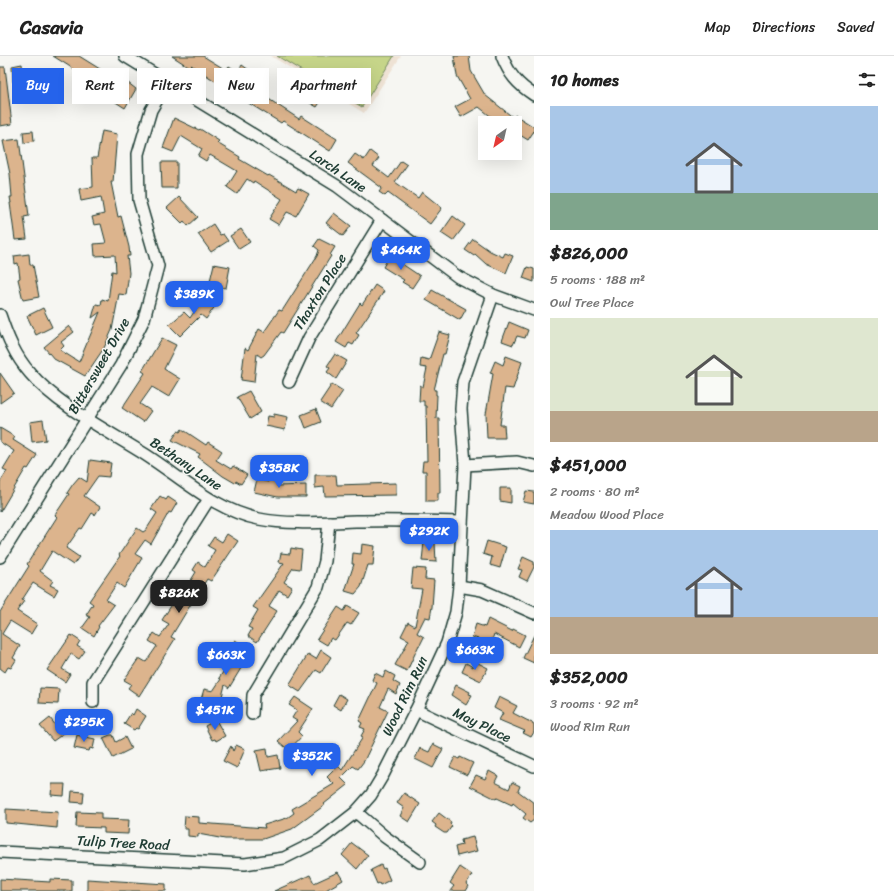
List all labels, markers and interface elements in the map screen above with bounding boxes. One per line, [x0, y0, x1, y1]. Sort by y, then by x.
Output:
text: Casavia [20, 11, 83, 44]
text: Map [704, 15, 730, 40]
text: Directions [752, 15, 815, 40]
text: Saved [837, 15, 874, 40]
text: 10 homes [550, 65, 619, 95]
chip: Buy [12, 68, 64, 104]
chip: Rent [72, 68, 129, 104]
chip: Filters [137, 68, 206, 104]
chip: New [214, 68, 269, 104]
chip: Apartment [277, 68, 371, 104]
icon: filters [856, 69, 878, 91]
north arrow [478, 116, 522, 160]
map controls [478, 116, 522, 160]
icon: home [678, 132, 750, 204]
street label: Larch Lane [304, 142, 372, 200]
pin: $464K [373, 237, 429, 271]
text: $464K [381, 238, 421, 261]
text: $826,000 [550, 238, 628, 268]
street label: Thaxton Place [286, 249, 354, 335]
text: 5 rooms · 188 m² [550, 268, 645, 291]
pin: $389K [166, 281, 222, 315]
text: $389K [174, 282, 214, 305]
text: Owl Tree Place [550, 291, 634, 314]
street label: Bittersweet Drive [61, 313, 137, 419]
icon: home [678, 344, 750, 416]
street label: Bethany Lane [144, 430, 228, 498]
text: $451,000 [550, 450, 627, 480]
pin: $358K [251, 455, 307, 489]
text: $358K [259, 456, 299, 479]
text: 2 rooms · 80 m² [550, 480, 640, 503]
text: Meadow Wood Place [550, 503, 664, 526]
pin: $292K [401, 518, 457, 552]
text: $292K [409, 519, 449, 542]
icon: home [678, 556, 750, 628]
pin: $826K [151, 580, 207, 614]
text: $826K [159, 581, 199, 604]
pin: $663K [447, 637, 503, 671]
text: $663K [456, 638, 494, 661]
pin: $663K [198, 642, 254, 676]
text: $663K [207, 643, 245, 666]
street label: Wood Rim Run [375, 651, 435, 740]
text: $352,000 [550, 662, 628, 692]
text: 3 rooms · 92 m² [550, 692, 639, 715]
pin: $451K [187, 697, 243, 731]
text: $451K [196, 698, 234, 721]
street label: May Place [449, 700, 516, 750]
pin: $295K [56, 709, 112, 743]
text: $295K [64, 710, 104, 733]
text: Wood Rim Run [550, 715, 630, 738]
pin: $352K [284, 743, 340, 777]
text: $352K [292, 744, 332, 767]
street label: Tulip Tree Road [76, 828, 172, 858]

